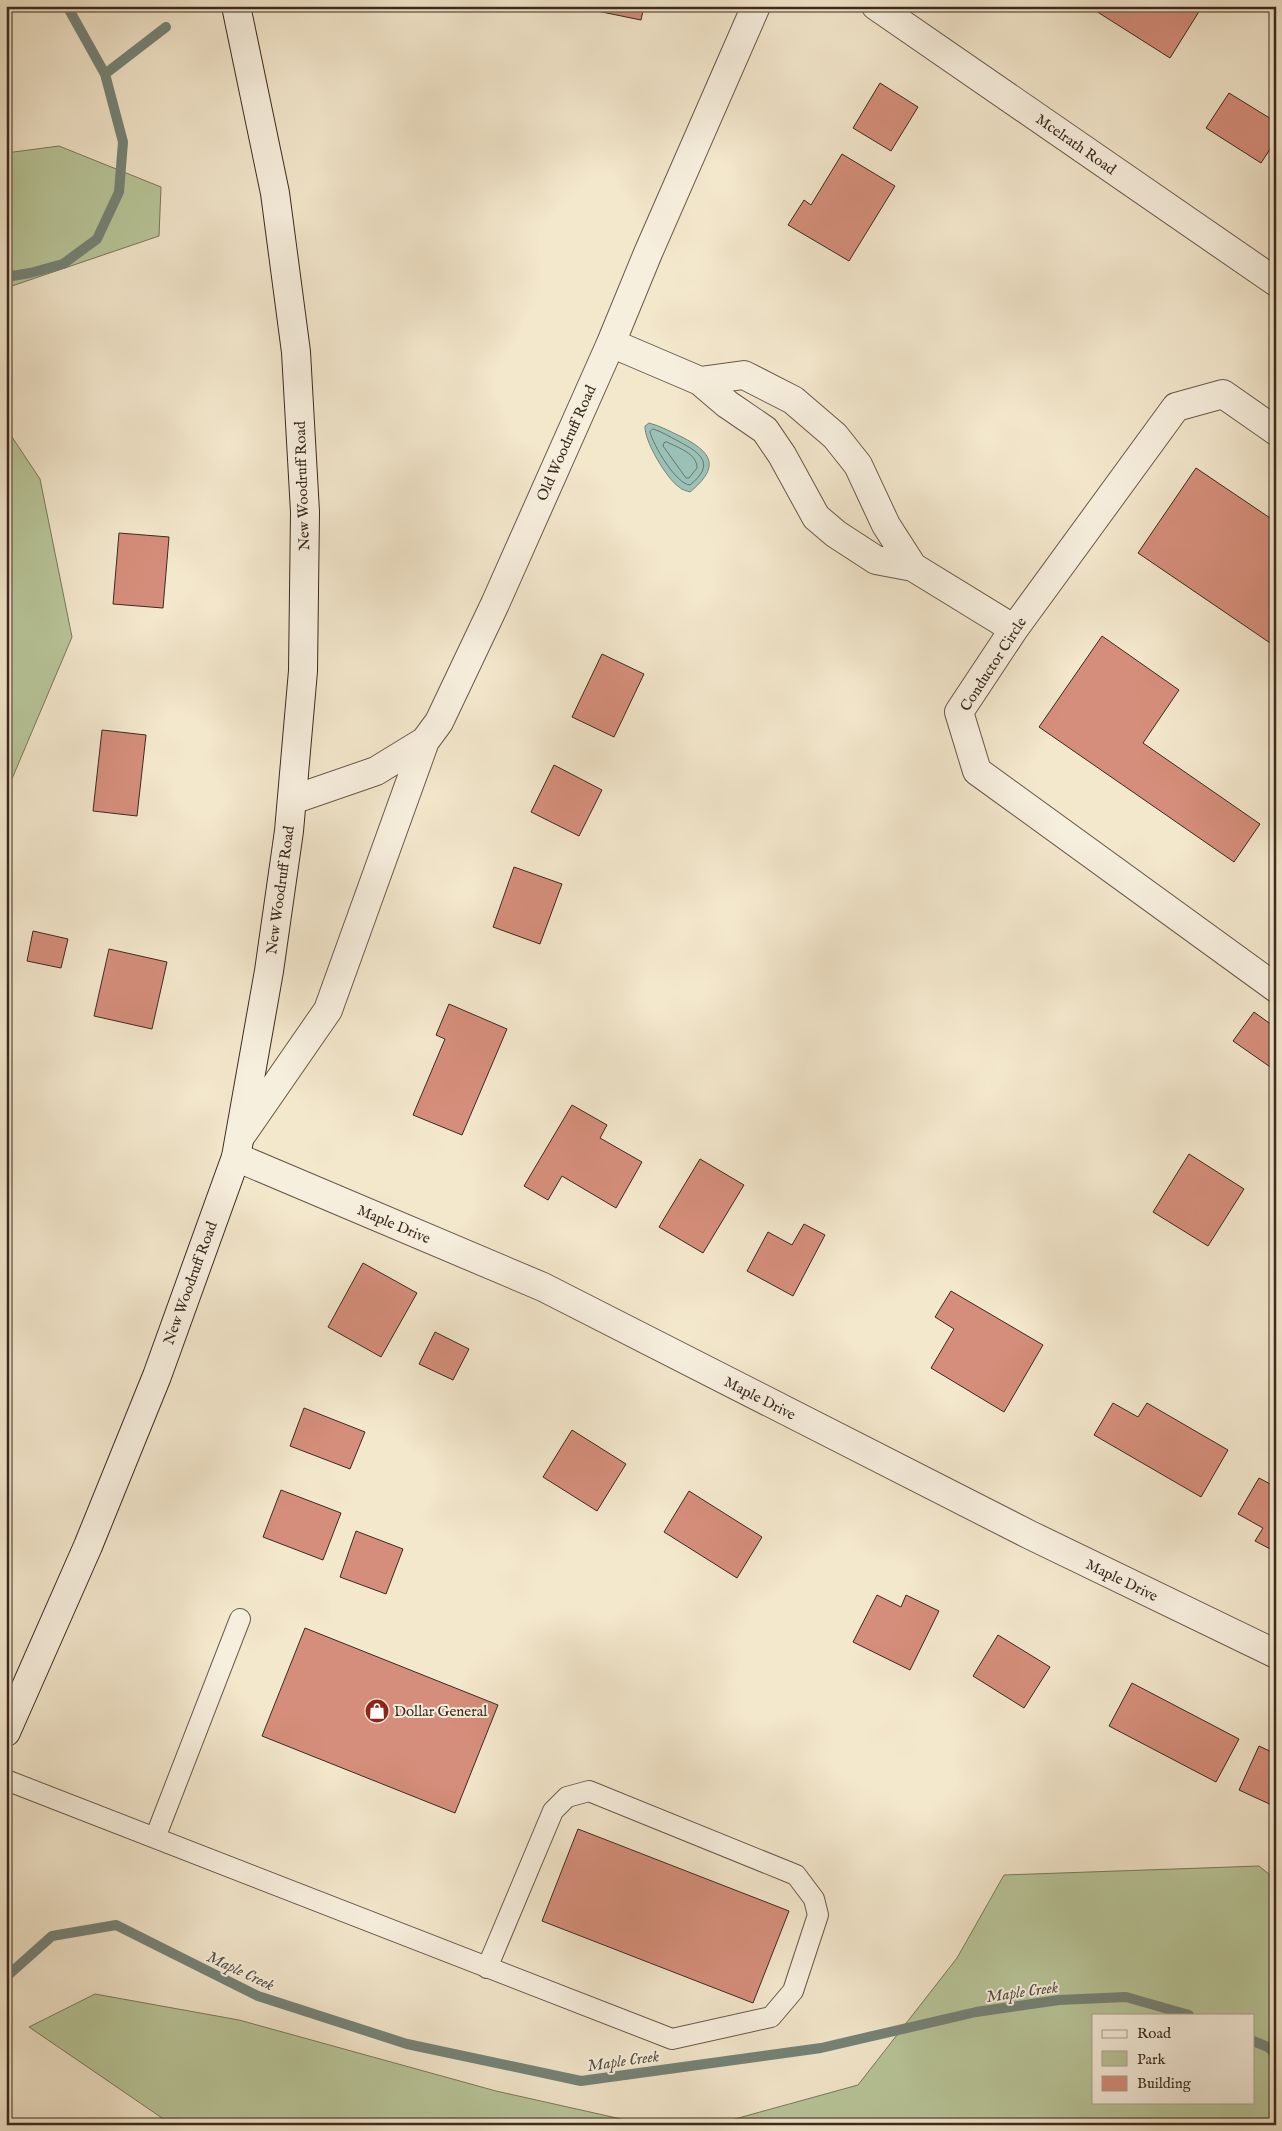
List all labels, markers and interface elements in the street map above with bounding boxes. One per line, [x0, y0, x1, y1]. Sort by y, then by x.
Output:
street label: Mcelrath Road [1032, 110, 1120, 180]
street label: Old Woodruff Road [532, 381, 601, 504]
street label: New Woodruff Road [291, 420, 314, 551]
street label: Conductor Circle [956, 614, 1031, 715]
street label: New Woodruff Road [262, 824, 299, 956]
street label: Maple Drive [354, 1201, 433, 1248]
street label: New Woodruff Road [159, 1218, 222, 1347]
street label: Maple Drive [721, 1372, 799, 1425]
street label: Maple Drive [1083, 1555, 1161, 1606]
shop icon: Dollar General [364, 1698, 390, 1724]
place label: Dollar General [394, 1702, 488, 1721]
water label: Maple Creek [203, 1947, 278, 1996]
water label: Maple Creek [985, 1978, 1060, 2008]
legend [1092, 2014, 1254, 2104]
text: Road [1137, 2024, 1172, 2043]
water label: Maple Creek [586, 2047, 661, 2077]
text: Park [1137, 2050, 1167, 2069]
text: Building [1137, 2074, 1192, 2093]

